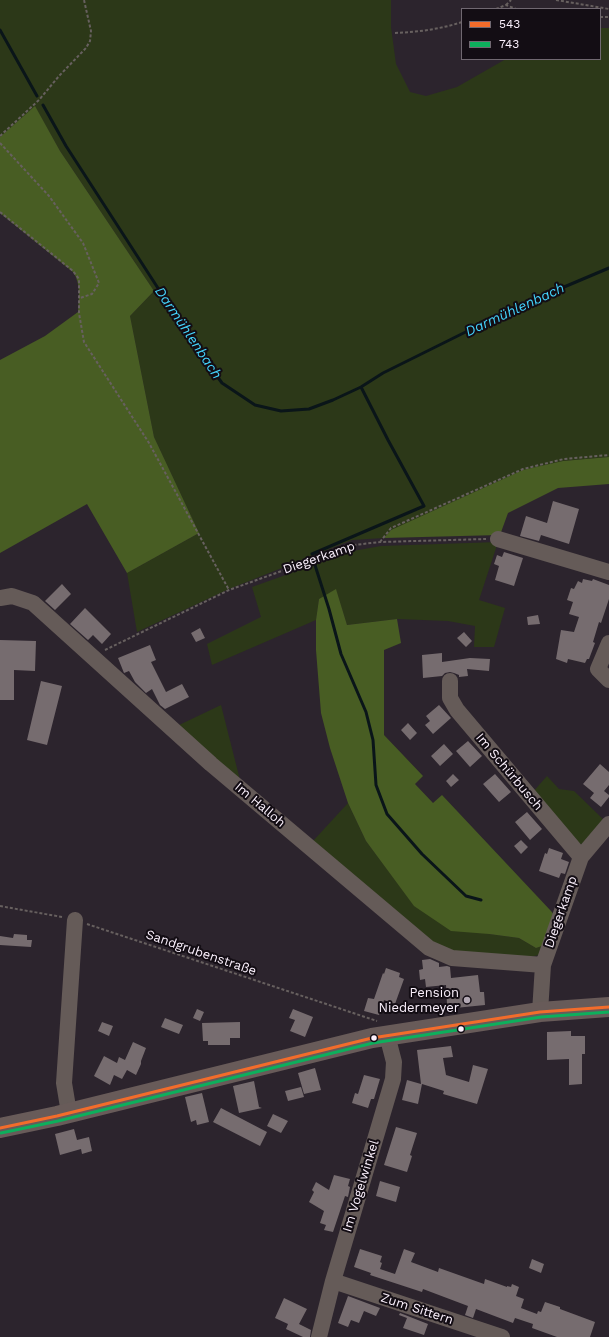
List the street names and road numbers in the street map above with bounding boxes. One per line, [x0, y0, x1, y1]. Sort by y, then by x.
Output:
street label: Diegerkamp [281, 538, 357, 578]
street label: Im Schürbusch [472, 730, 546, 814]
street label: Im Halloh [232, 779, 288, 831]
street label: Diegerkamp [541, 874, 581, 950]
street label: Sandgrubenstraße [144, 927, 258, 979]
street label: Im Vogelwinkel [340, 1138, 382, 1234]
street label: Zum Sittern [379, 1290, 455, 1328]

